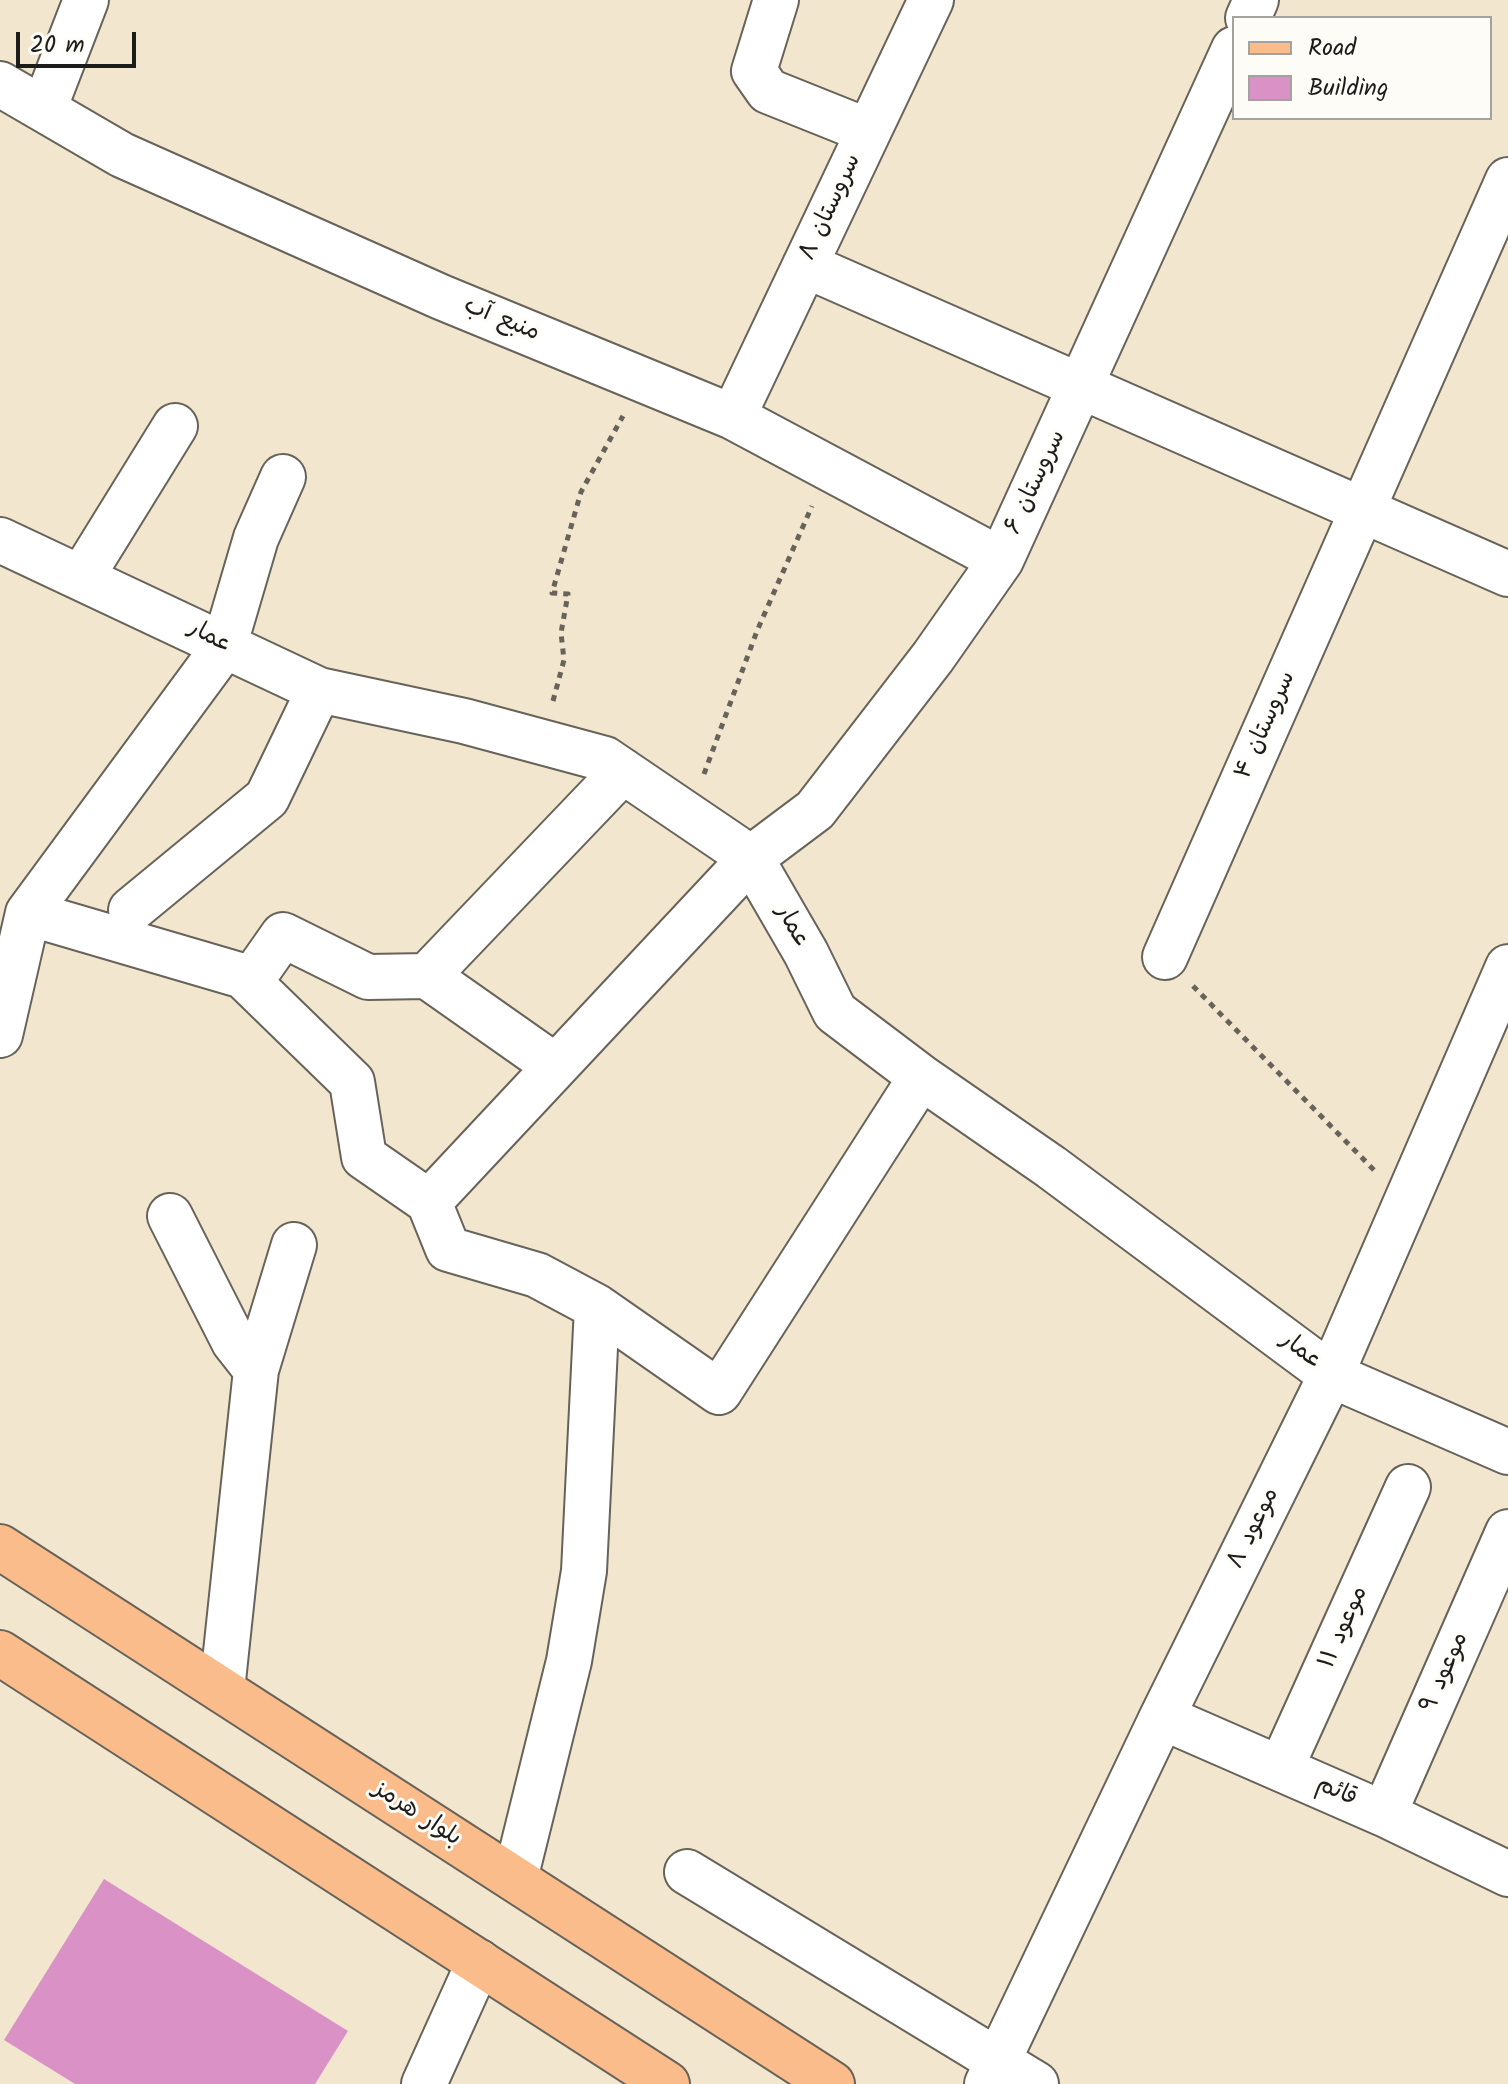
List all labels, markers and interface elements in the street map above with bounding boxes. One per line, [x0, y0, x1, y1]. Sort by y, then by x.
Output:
scale bar [20, 16, 140, 66]
legend [1232, 16, 1492, 120]
text: 20 m [30, 26, 85, 65]
text: Road [1308, 29, 1356, 68]
text: Building [1308, 69, 1388, 108]
street label: سروستان ۸ [795, 150, 869, 266]
street label: منبع آب [459, 293, 543, 349]
street label: سروستان ۶ [1000, 426, 1074, 540]
street label: عمار [182, 615, 236, 661]
street label: سروستان ۴ [1230, 667, 1304, 785]
street label: عمار [767, 900, 815, 954]
street label: عمار [1273, 1327, 1327, 1377]
street label: موعود ۸ [1223, 1484, 1287, 1574]
street label: موعود ۱۱ [1314, 1582, 1376, 1674]
street label: موعود ۹ [1416, 1628, 1476, 1718]
street label: قائم [1311, 1771, 1361, 1815]
street label: بلوار هرمز [366, 1776, 466, 1854]

